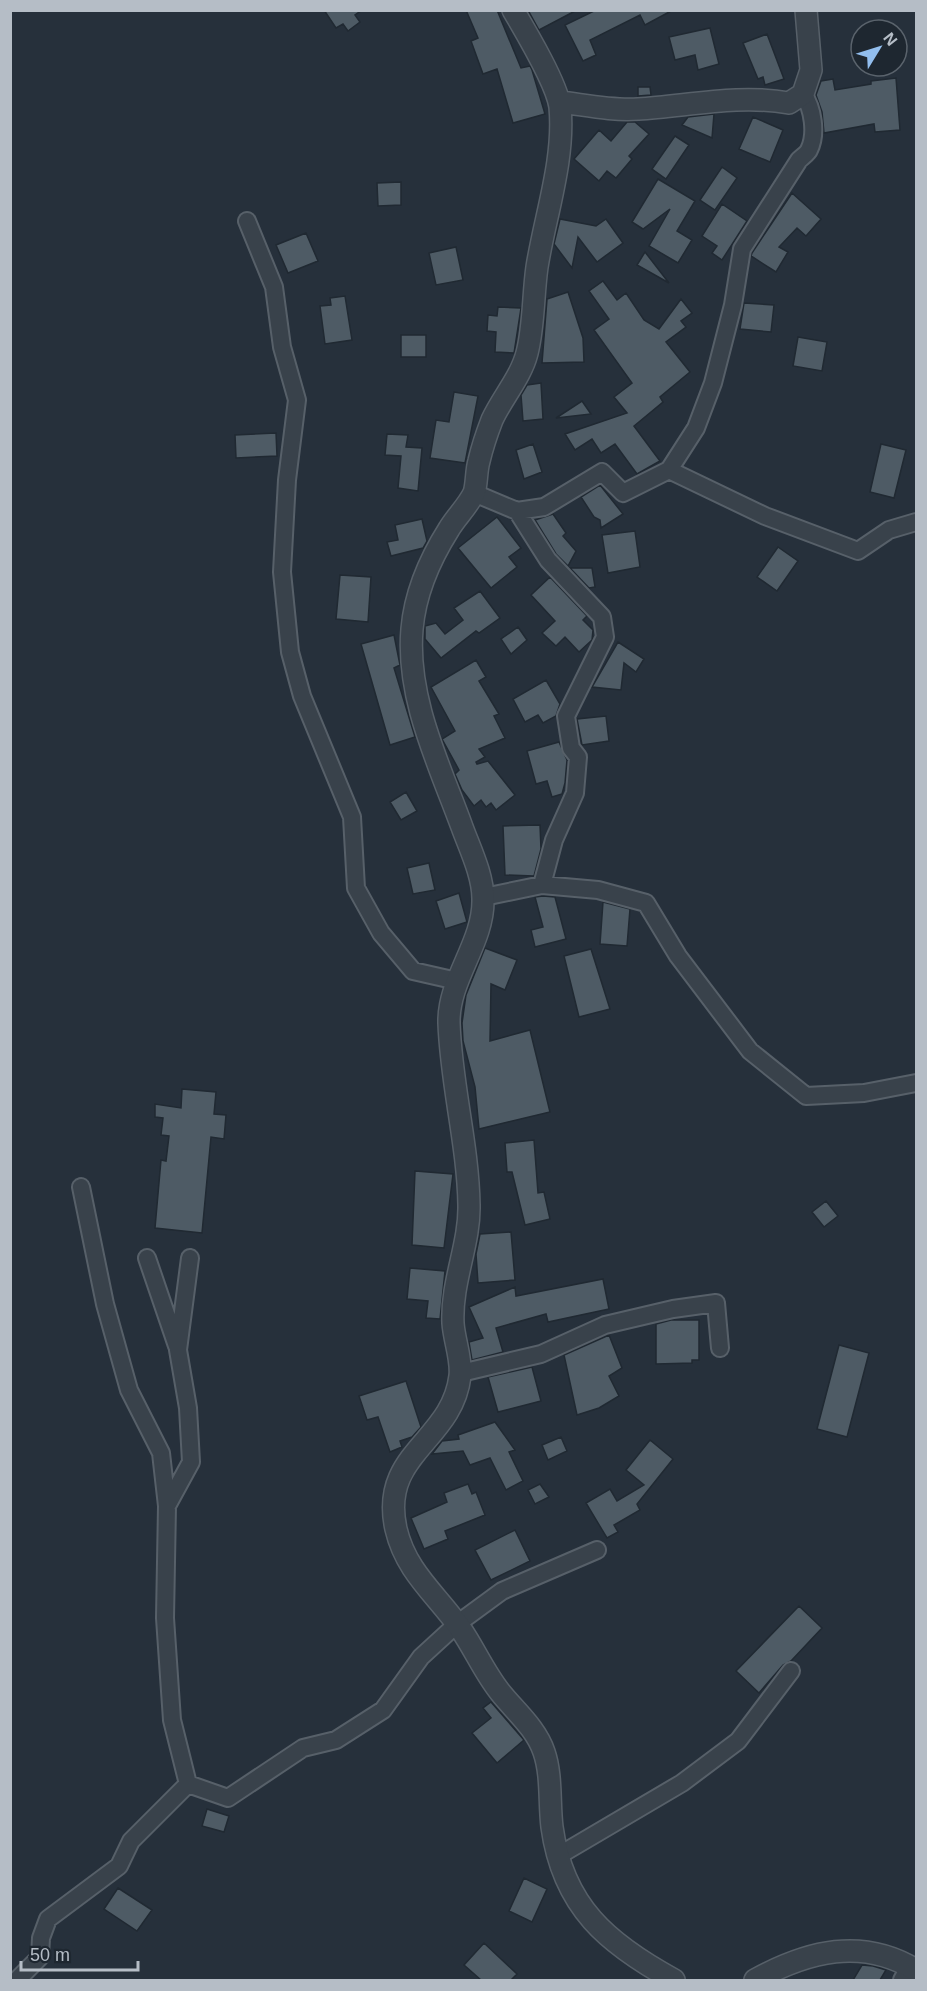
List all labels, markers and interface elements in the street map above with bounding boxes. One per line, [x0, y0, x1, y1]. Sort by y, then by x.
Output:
north arrow [849, 18, 909, 78]
text: N [880, 29, 901, 49]
scale bar [21, 1934, 138, 1972]
text: 50 m [30, 1945, 70, 1965]

